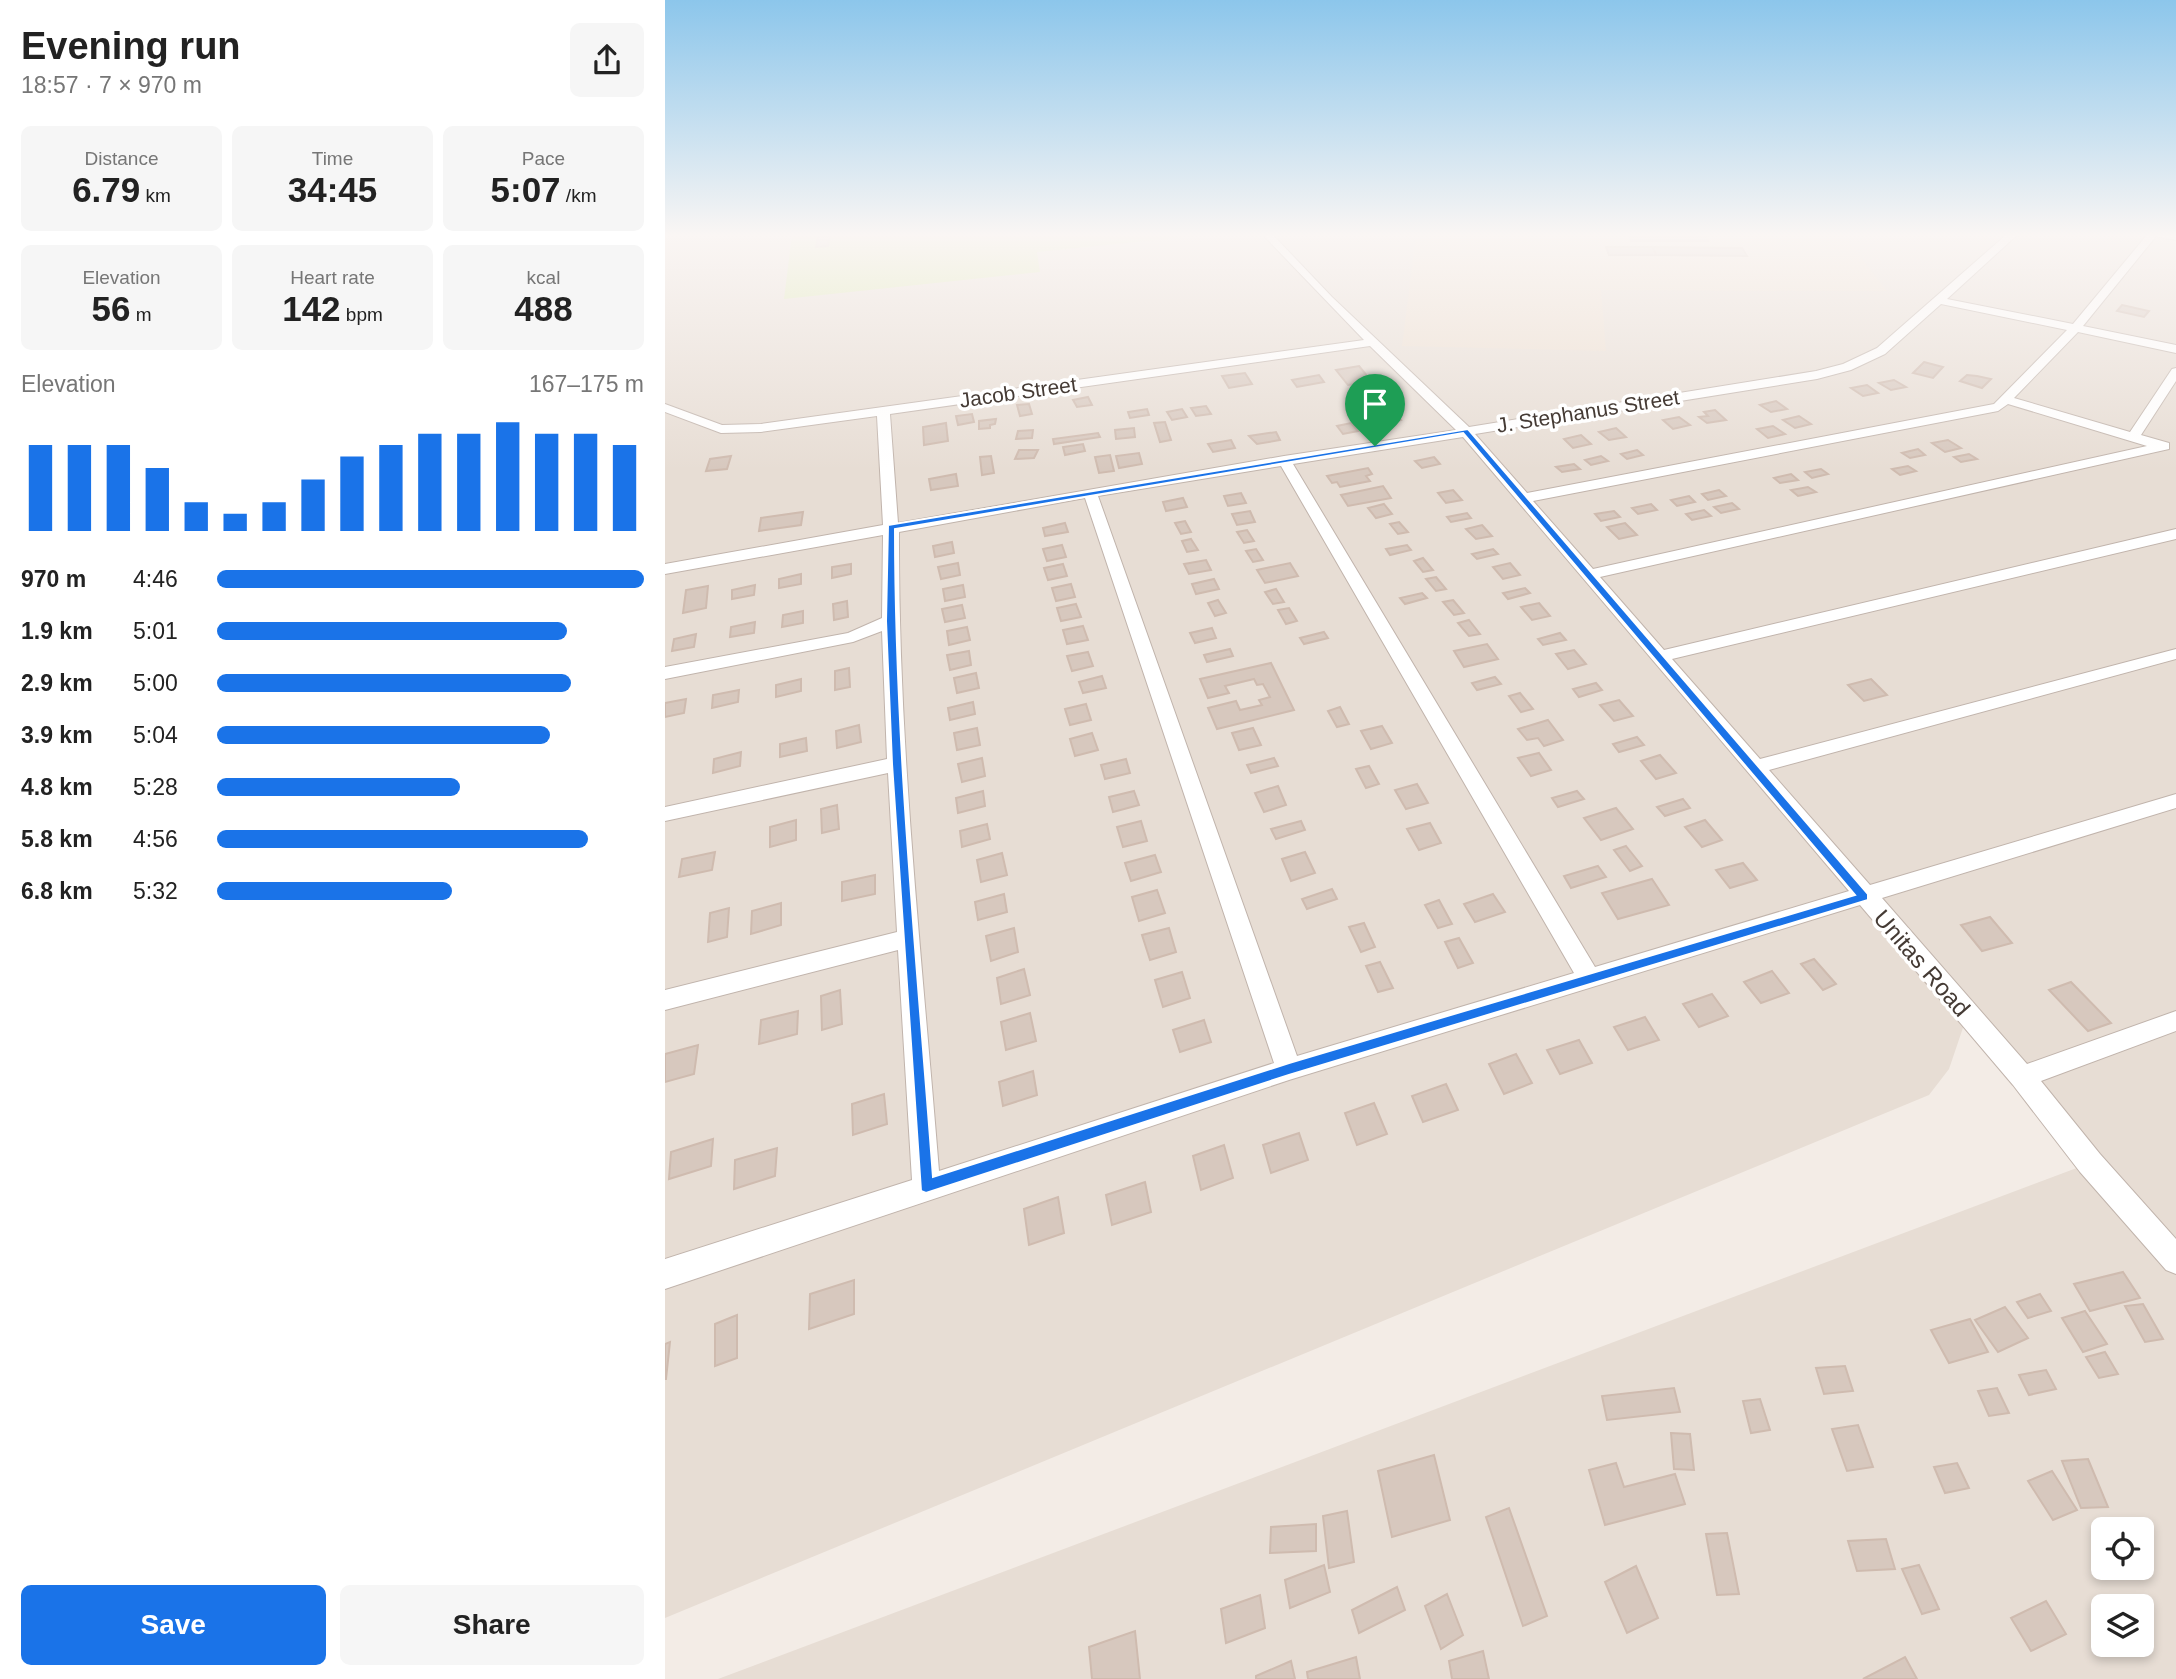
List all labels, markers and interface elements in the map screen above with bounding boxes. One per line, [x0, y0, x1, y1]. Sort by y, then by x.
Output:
button: share [570, 23, 644, 97]
text: Evening run [21, 25, 241, 67]
text: 18:57 · 7 × 970 m [21, 72, 202, 98]
text: Distance [85, 148, 158, 169]
text: Time [312, 148, 353, 169]
text: Pace [522, 148, 565, 169]
text: 6.79 [72, 170, 140, 209]
text: 34:45 [288, 170, 377, 209]
text: 5:07 [491, 170, 561, 209]
text: km [140, 185, 171, 206]
text: /km [561, 185, 596, 206]
text: Elevation [82, 267, 161, 288]
text: Heart rate [290, 267, 375, 288]
text: kcal [527, 267, 560, 288]
text: 56 [91, 289, 130, 328]
text: 142 [282, 289, 341, 328]
text: 488 [514, 289, 573, 328]
text: m [130, 304, 152, 325]
text: bpm [341, 304, 383, 325]
text: Elevation [21, 371, 116, 397]
text: 167–175 m [529, 371, 644, 397]
street label: Jacob Street [958, 372, 1078, 412]
pin [1345, 374, 1405, 446]
icon: arrive [1356, 385, 1394, 423]
street label: J. Stephanus Street [1495, 385, 1681, 437]
text: 970 m [21, 566, 86, 592]
text: 4:46 [133, 566, 178, 592]
text: 1.9 km [21, 618, 93, 644]
text: 5:01 [133, 618, 178, 644]
text: 2.9 km [21, 670, 93, 696]
text: 5:00 [133, 670, 178, 696]
text: 3.9 km [21, 722, 93, 748]
text: 5:04 [133, 722, 178, 748]
text: 4.8 km [21, 774, 93, 800]
text: 5:28 [133, 774, 178, 800]
text: 5.8 km [21, 826, 93, 852]
text: 4:56 [133, 826, 178, 852]
text: 6.8 km [21, 878, 93, 904]
text: 5:32 [133, 878, 178, 904]
street label: Unitas Road [1868, 904, 1976, 1022]
map controls [2091, 1517, 2154, 1657]
button: locate [2091, 1517, 2154, 1580]
button: Save [21, 1585, 326, 1665]
button: Share [340, 1585, 644, 1665]
button: layers [2091, 1594, 2154, 1657]

